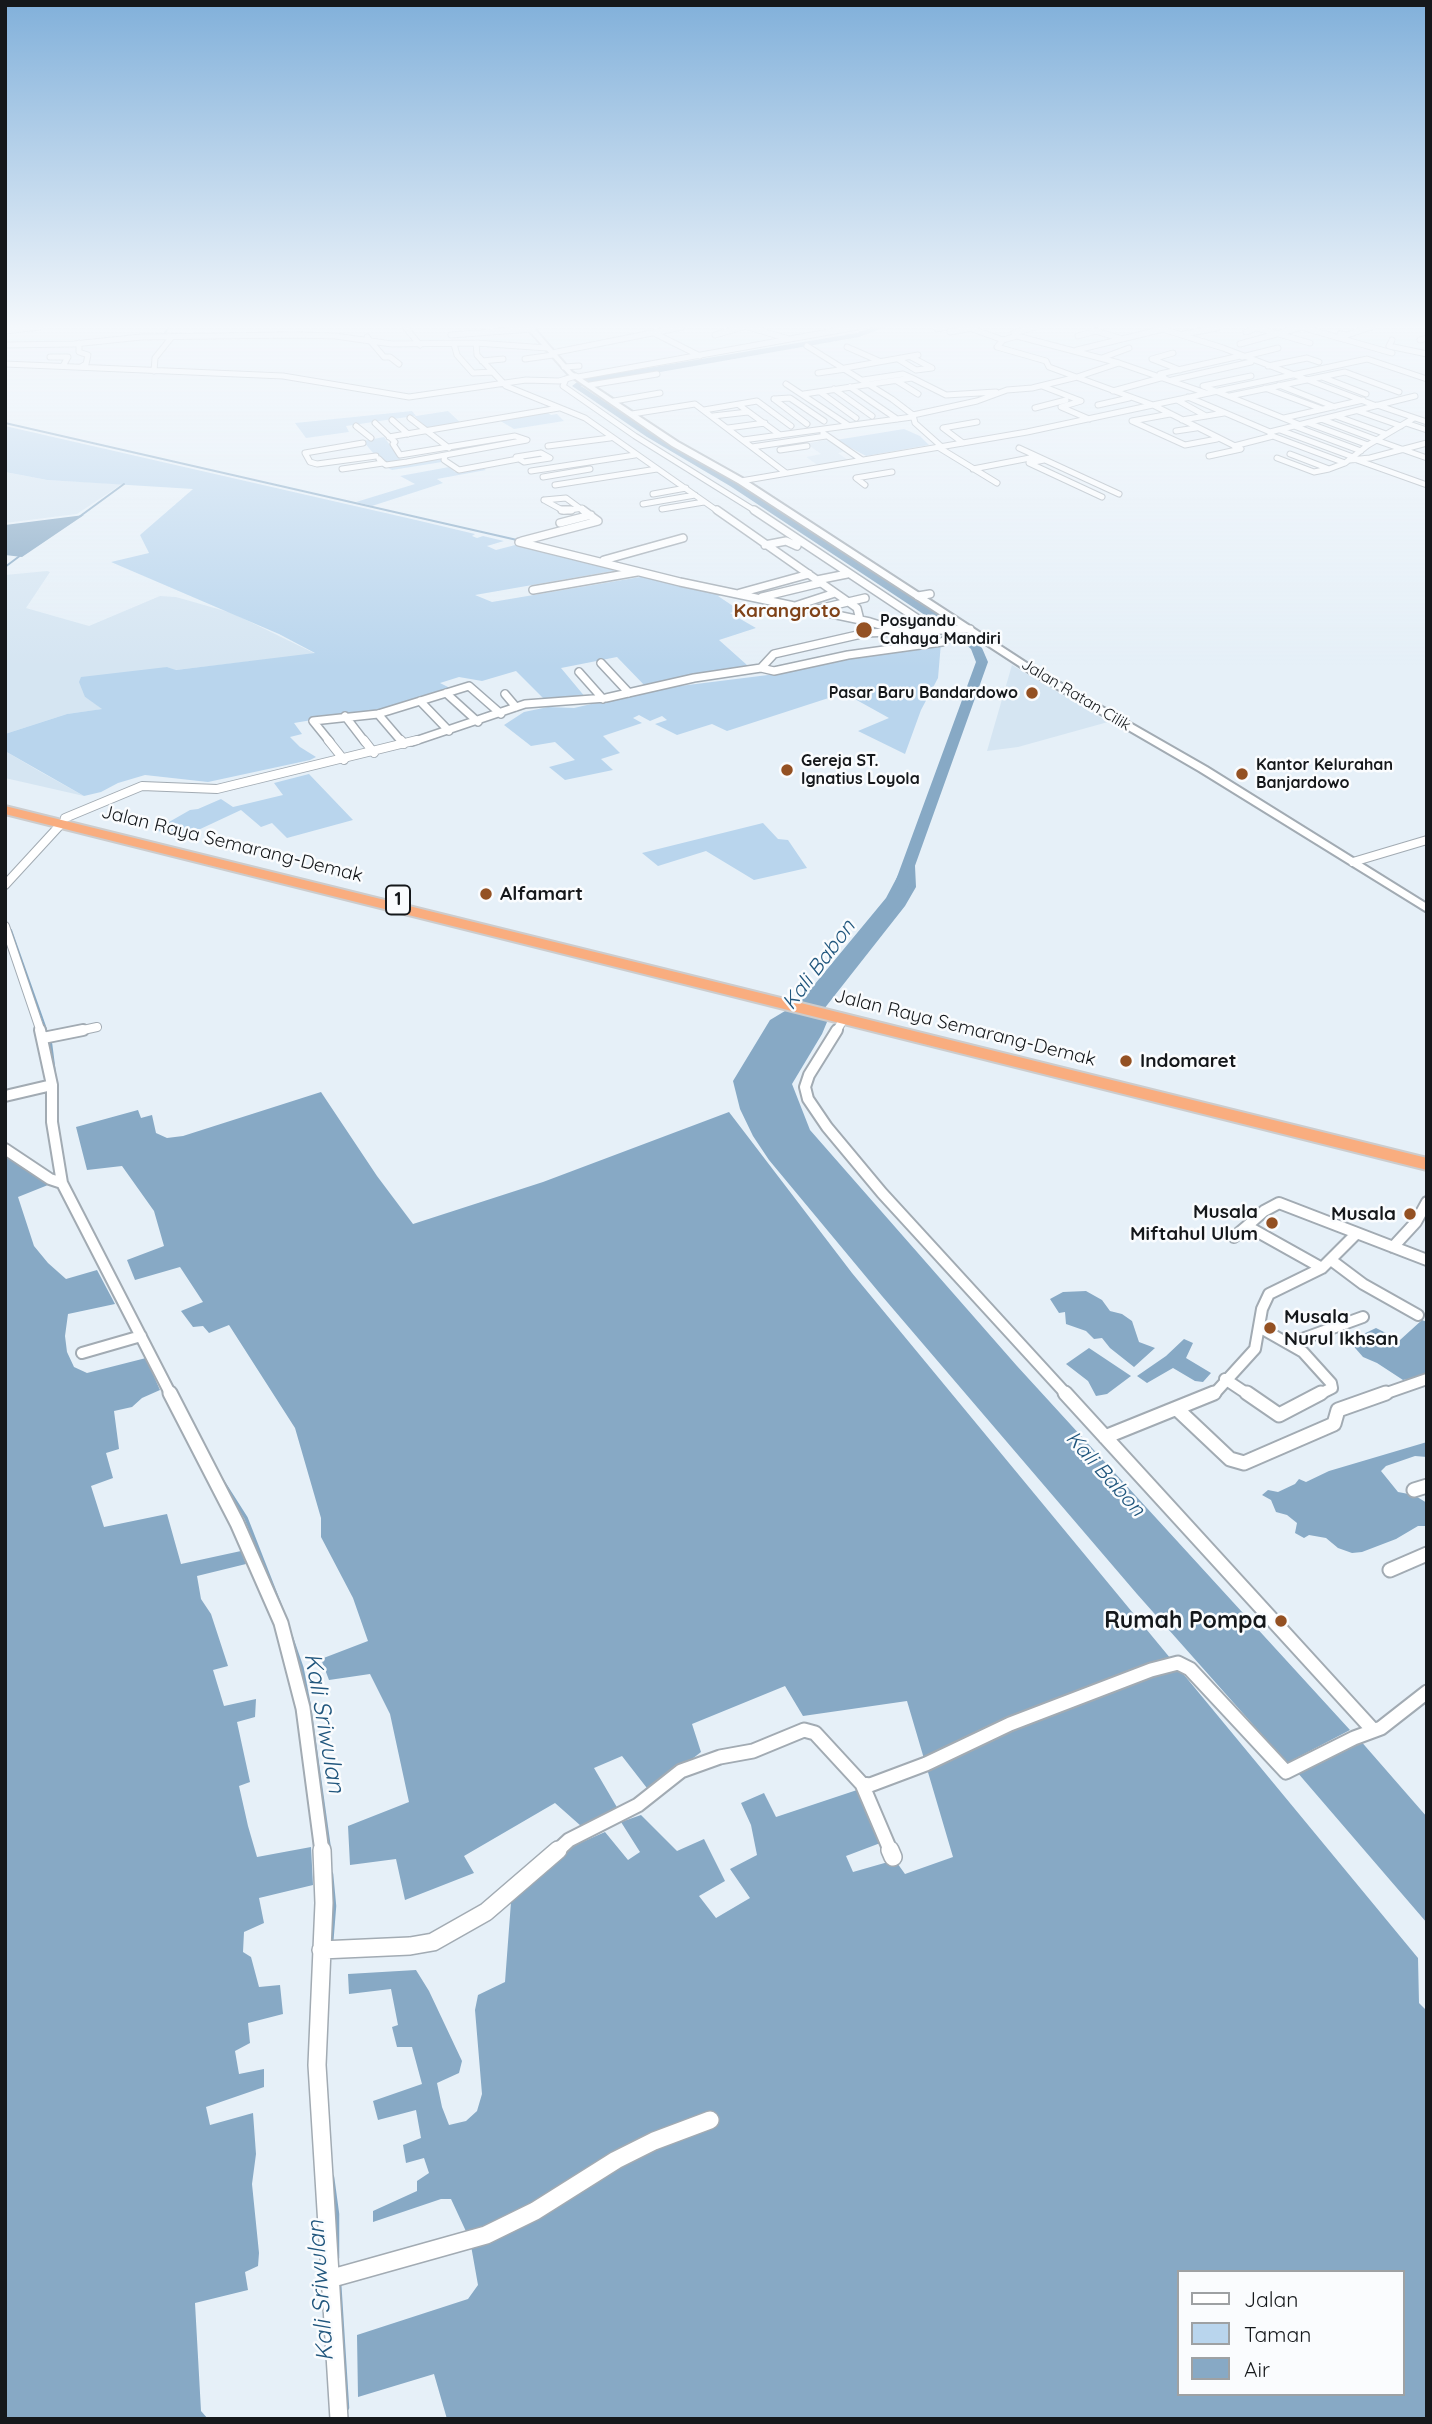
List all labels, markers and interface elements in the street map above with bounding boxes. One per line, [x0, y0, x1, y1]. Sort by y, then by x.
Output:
district label: Karangroto [734, 600, 840, 622]
place label: Posyandu Cahaya Mandiri [880, 611, 1001, 649]
marker: Posyandu Cahaya Mandiri [854, 620, 874, 640]
street label: Jalan Ratan Cilik [1018, 655, 1134, 735]
place label: Pasar Baru Bandardowo [829, 683, 1018, 703]
marker: Pasar Baru Bandardowo [1024, 685, 1040, 701]
place label: Gereja ST. Ignatius Loyola [801, 751, 920, 789]
place label: Kantor Kelurahan Banjardowo [1256, 755, 1393, 793]
marker: Gereja ST. Ignatius Loyola [779, 762, 795, 778]
marker: Kantor Kelurahan Banjardowo [1234, 766, 1250, 782]
street label: Jalan Raya Semarang-Demak [99, 800, 365, 888]
place label: Alfamart [500, 883, 583, 905]
road number: 1 [386, 886, 410, 915]
marker: Alfamart [478, 886, 494, 902]
water label: Kali Babon [777, 915, 861, 1015]
street label: Jalan Raya Semarang-Demak [832, 984, 1098, 1072]
place label: Indomaret [1140, 1050, 1237, 1072]
marker: Indomaret [1118, 1053, 1134, 1069]
place label: Musala Miftahul Ulum [1130, 1201, 1258, 1245]
place label: Musala [1331, 1203, 1396, 1225]
marker: Musala [1402, 1206, 1418, 1222]
marker: Musala Miftahul Ulum [1264, 1215, 1280, 1231]
place label: Musala Nurul Ikhsan [1284, 1306, 1399, 1350]
marker: Musala Nurul Ikhsan [1262, 1320, 1278, 1336]
water label: Kali Babon [1060, 1426, 1150, 1522]
place label: Rumah Pompa [1104, 1607, 1267, 1635]
marker: Rumah Pompa [1273, 1613, 1289, 1629]
water label: Kali Sriwulan [298, 1651, 350, 1795]
water label: Kali Sriwulan [302, 2219, 340, 2363]
legend [1176, 2270, 1404, 2396]
text: Jalan [1244, 2286, 1298, 2312]
text: Taman [1244, 2321, 1311, 2347]
text: Air [1244, 2356, 1270, 2382]

